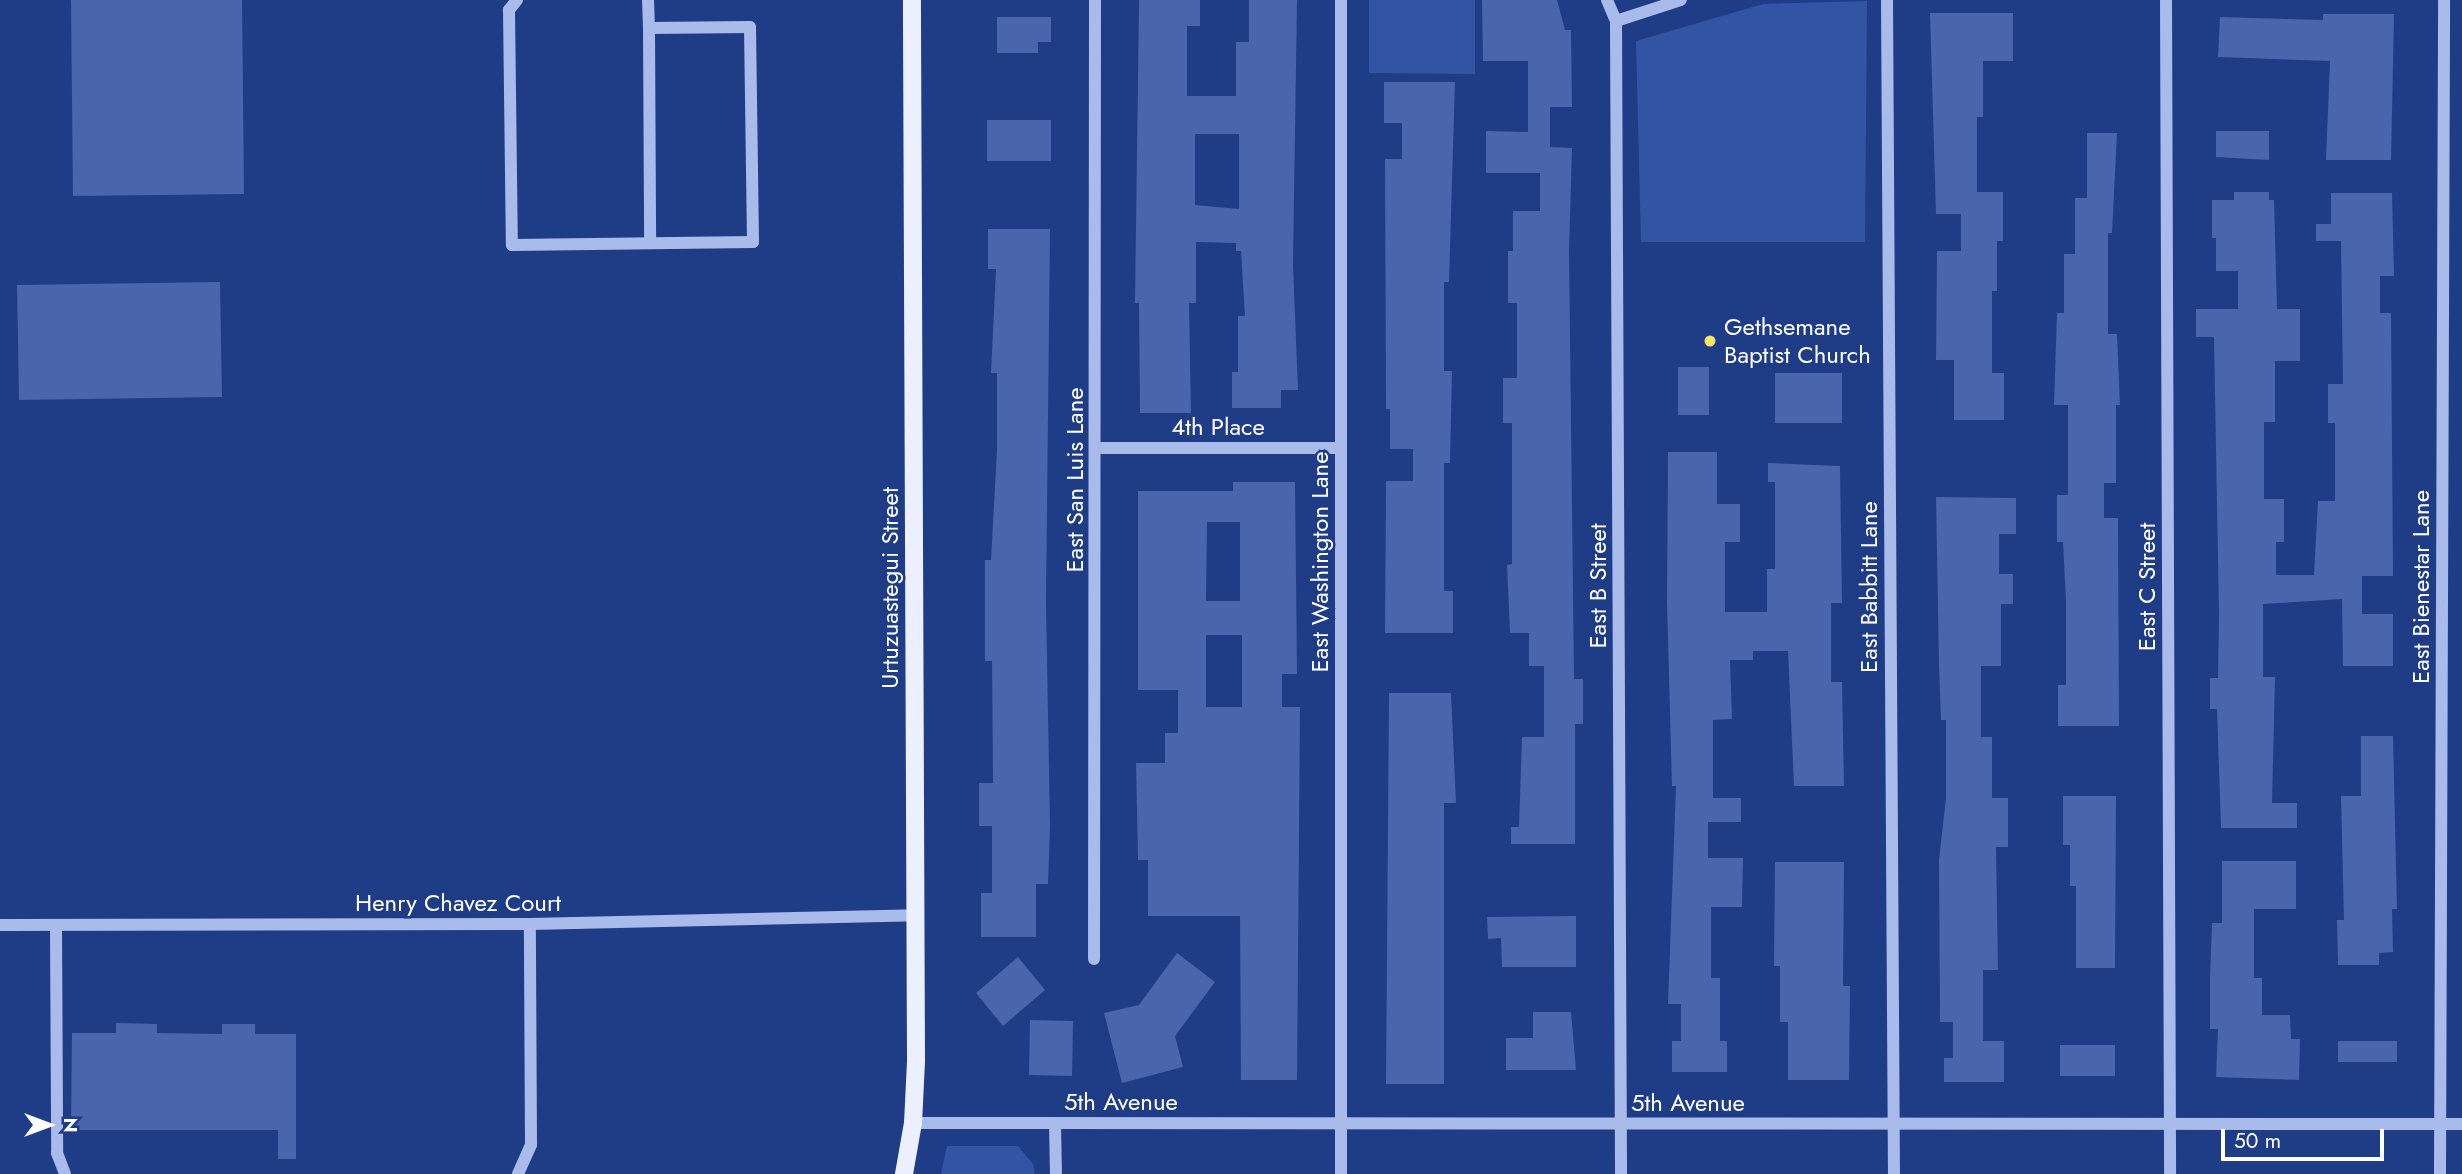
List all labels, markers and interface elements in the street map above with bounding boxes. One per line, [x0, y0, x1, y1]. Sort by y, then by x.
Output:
place label: Gethsemane Baptist Church [1724, 313, 1871, 369]
marker: Gethsemane Baptist Church [1702, 333, 1718, 349]
street label: East San Luis Lane [1061, 387, 1089, 573]
street label: 4th Place [1171, 413, 1265, 441]
street label: East Washington Lane [1306, 451, 1334, 673]
street label: Urtuzuastegui Street [876, 487, 904, 689]
street label: East Bienestar Lane [2407, 490, 2435, 684]
street label: East Babbitt Lane [1855, 501, 1883, 673]
street label: East B Street [1584, 523, 1612, 649]
street label: East C Street [2133, 523, 2161, 651]
street label: Henry Chavez Court [355, 889, 561, 917]
street label: 5th Avenue [1064, 1088, 1178, 1116]
street label: 5th Avenue [1631, 1089, 1745, 1117]
north arrow [14, 1090, 84, 1160]
scale bar [2224, 1114, 2387, 1158]
text: N [57, 1117, 84, 1133]
text: 50 m [2234, 1126, 2281, 1156]

